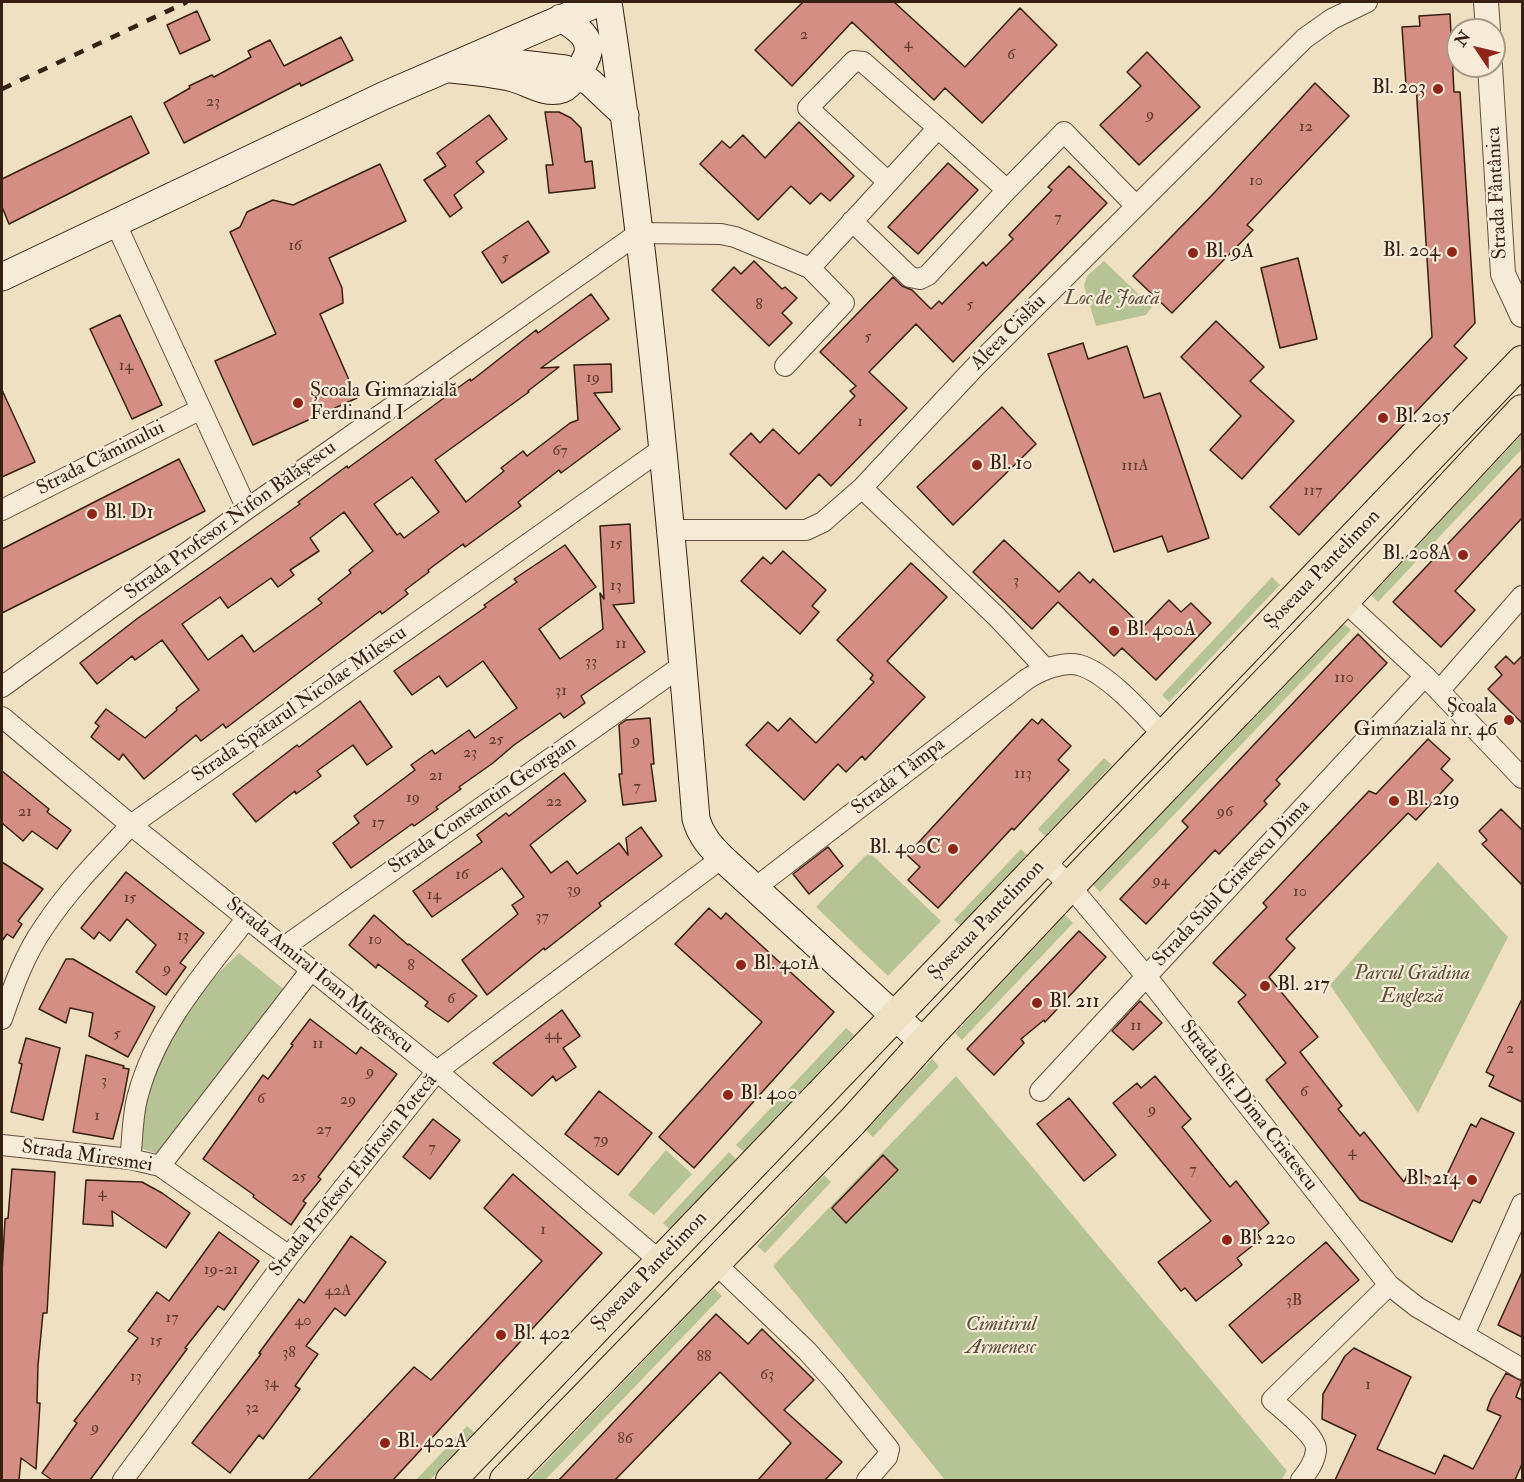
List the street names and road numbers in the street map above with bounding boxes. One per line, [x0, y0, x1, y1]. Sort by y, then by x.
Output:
street label: Strada Fântânica [1483, 126, 1513, 260]
street label: Aleea Cislău [966, 290, 1052, 376]
street label: Strada Căminului [33, 416, 169, 502]
street label: Strada Profesor Nifon Bălășescu [121, 436, 341, 606]
street label: Șoseaua Pantelimon [1260, 505, 1386, 635]
street label: Strada Spătarul Nicolae Milescu [188, 622, 412, 788]
street label: Strada Constantin Georgian [384, 732, 582, 880]
street label: Strada Tâmpa [848, 733, 950, 821]
street label: Strada Subl Cristescu Dima [1148, 795, 1316, 973]
street label: Șoseaua Pantelimon [924, 856, 1050, 986]
street label: Strada Amiral Ioan Murgescu [220, 893, 418, 1059]
street label: Strada Slt. Dima Cristescu [1174, 1016, 1322, 1196]
street label: Strada Profesor Eufrosin Potecă [265, 1070, 443, 1282]
street label: Strada Miresmei [20, 1136, 154, 1178]
street label: Șoseaua Pantelimon [587, 1207, 713, 1337]

